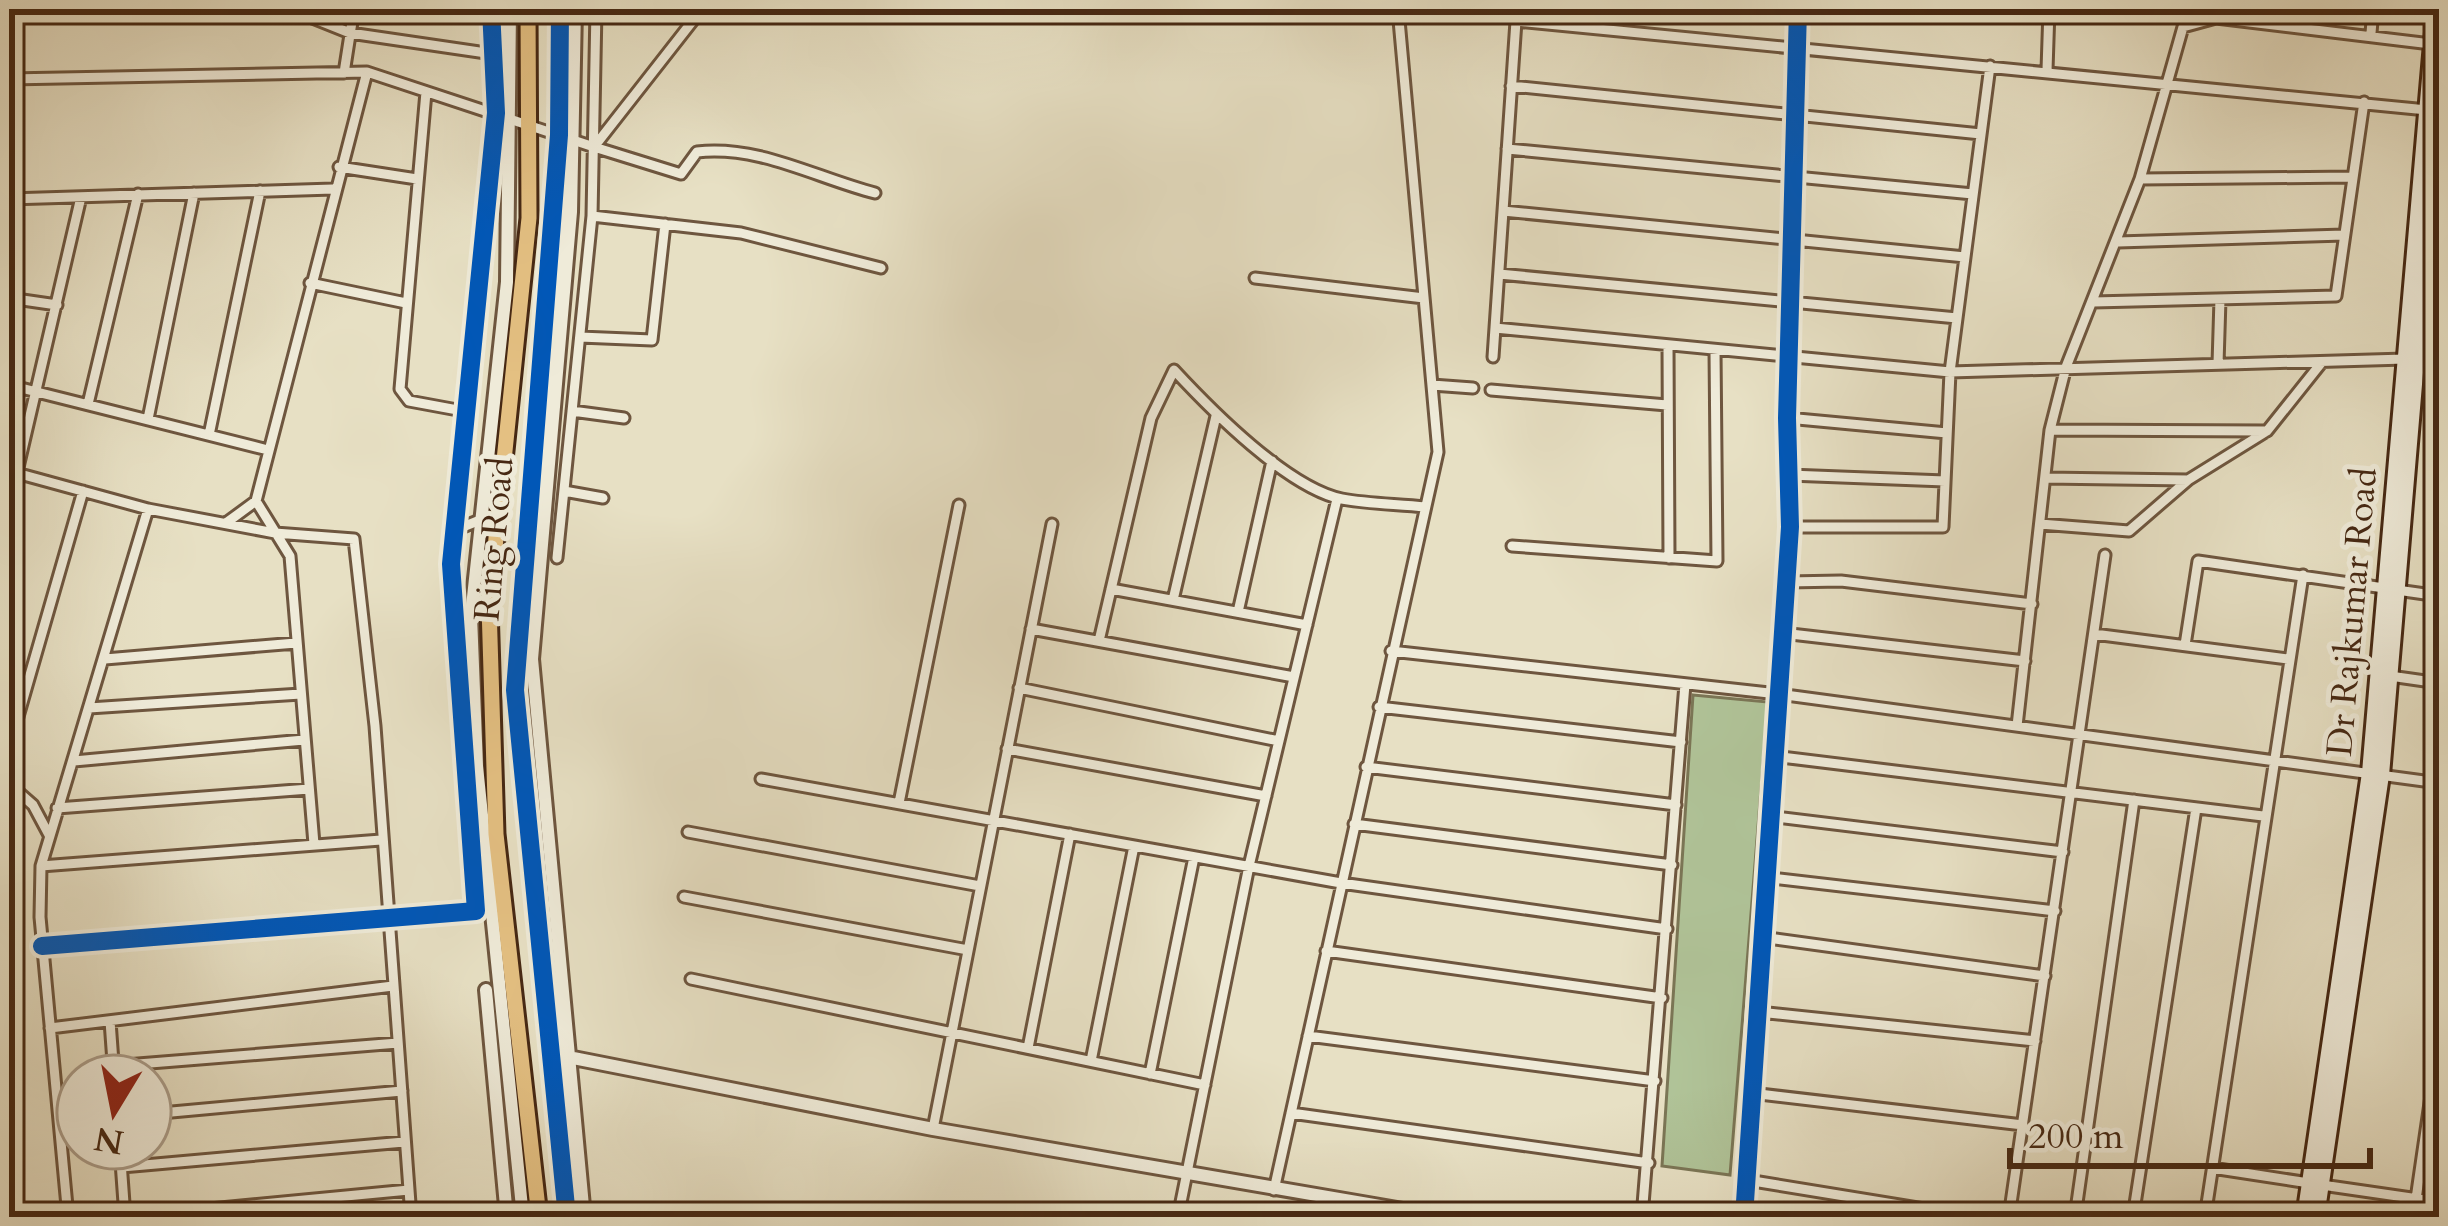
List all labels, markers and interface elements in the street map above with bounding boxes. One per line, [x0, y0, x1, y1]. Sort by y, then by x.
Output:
street label: Ring Road [462, 455, 526, 623]
street label: Dr Rajkumar Road [2315, 466, 2389, 758]
north arrow [54, 1052, 174, 1172]
scale bar [2010, 1094, 2370, 1168]
text: 200 m [2028, 1112, 2124, 1161]
text: N [91, 1115, 127, 1165]

